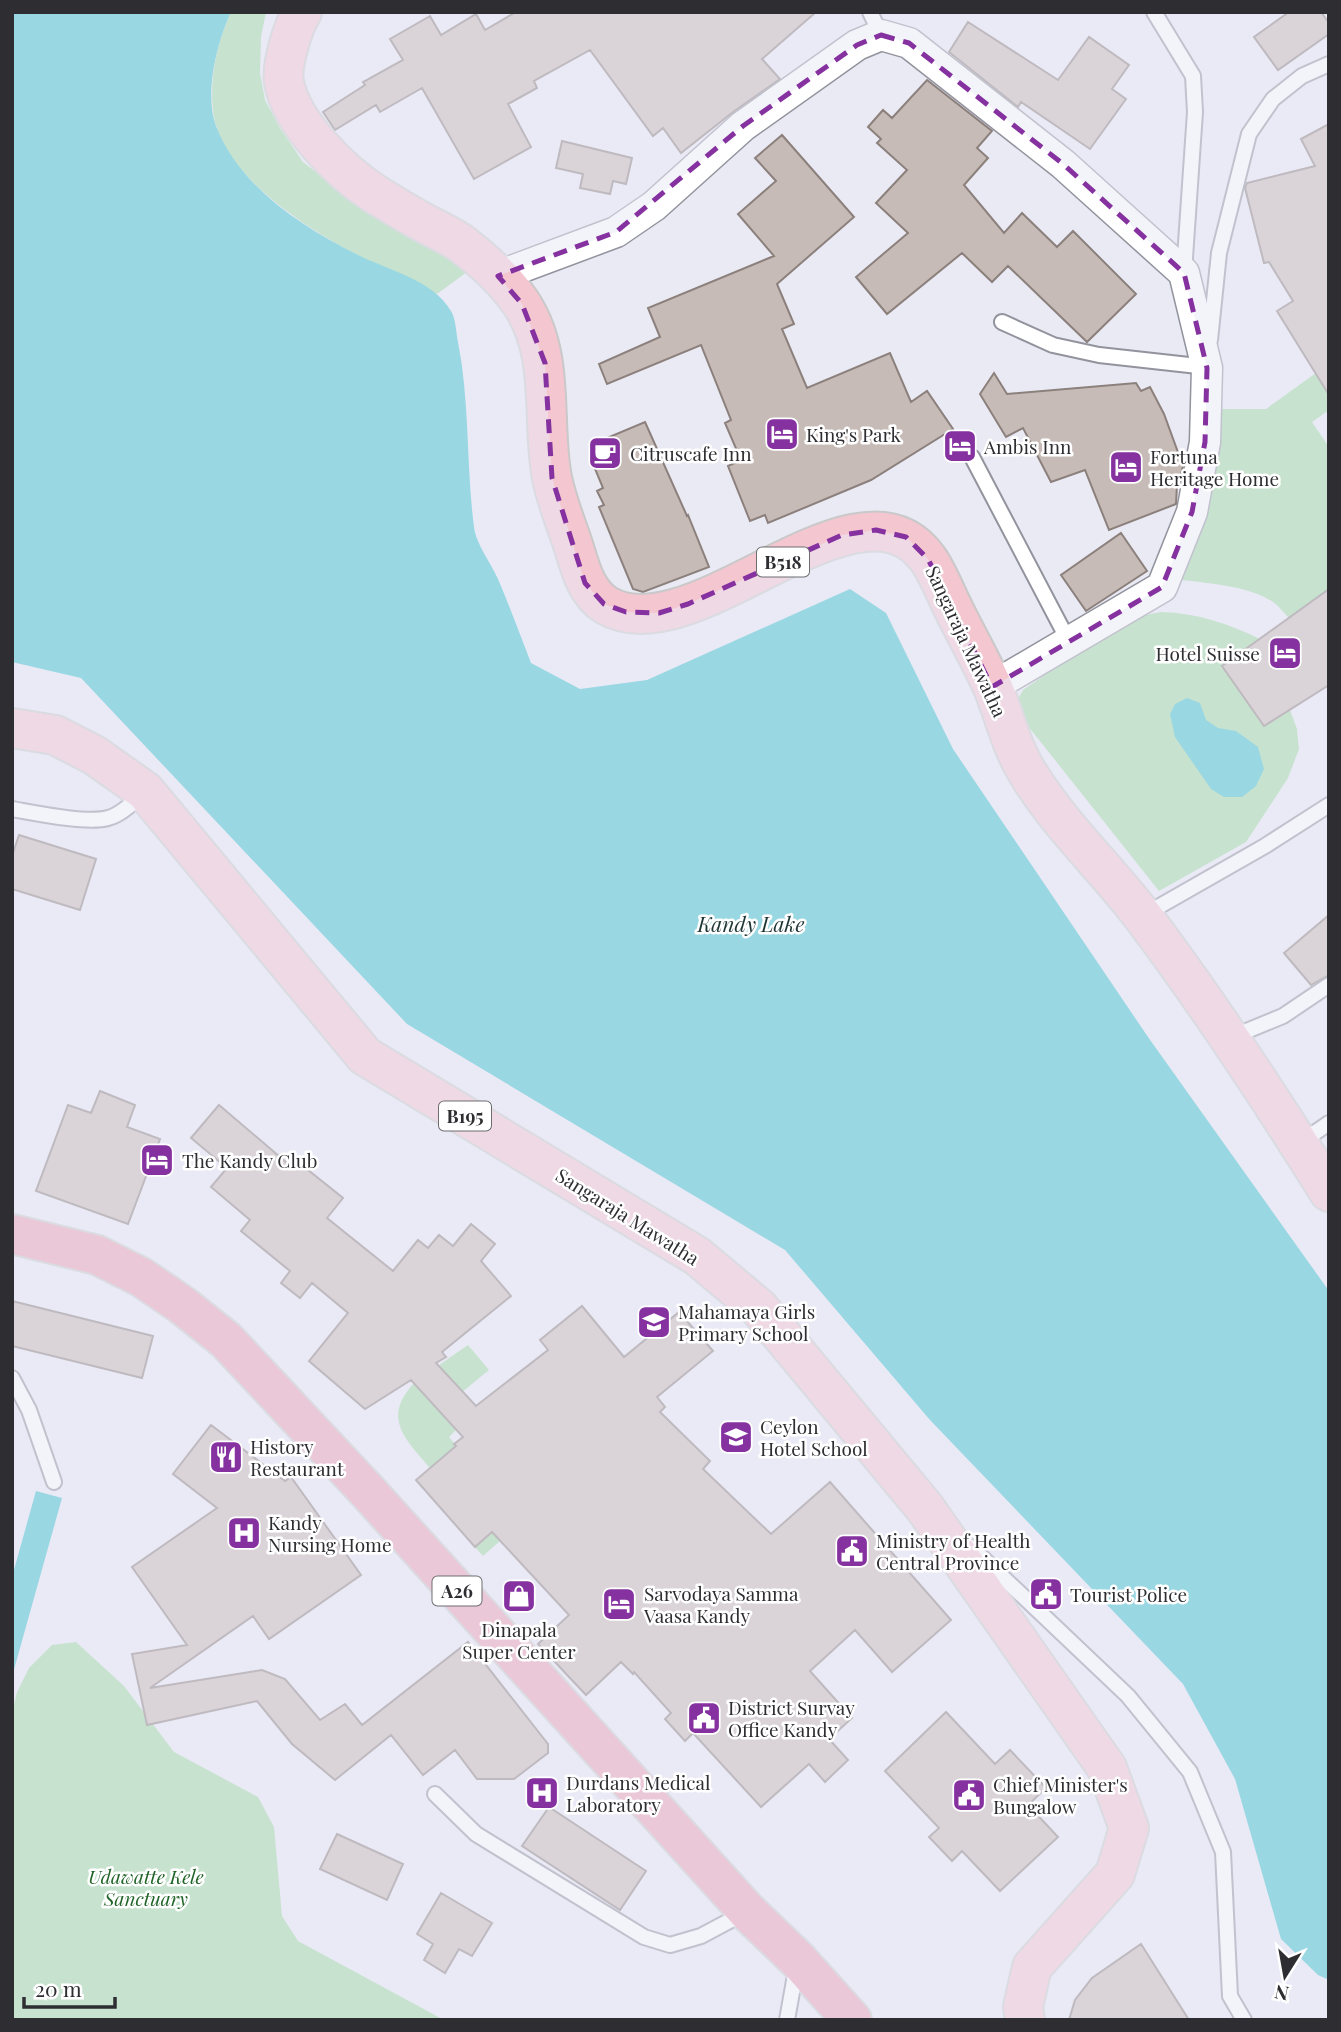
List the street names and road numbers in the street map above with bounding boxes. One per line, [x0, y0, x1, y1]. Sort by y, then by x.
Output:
road number: B518 [757, 548, 809, 576]
street label: Sangaraja Mawatha [921, 561, 1014, 721]
road number: B195 [439, 1101, 491, 1130]
street label: Sangaraja Mawatha [551, 1161, 705, 1271]
road number: A26 [433, 1576, 482, 1606]

